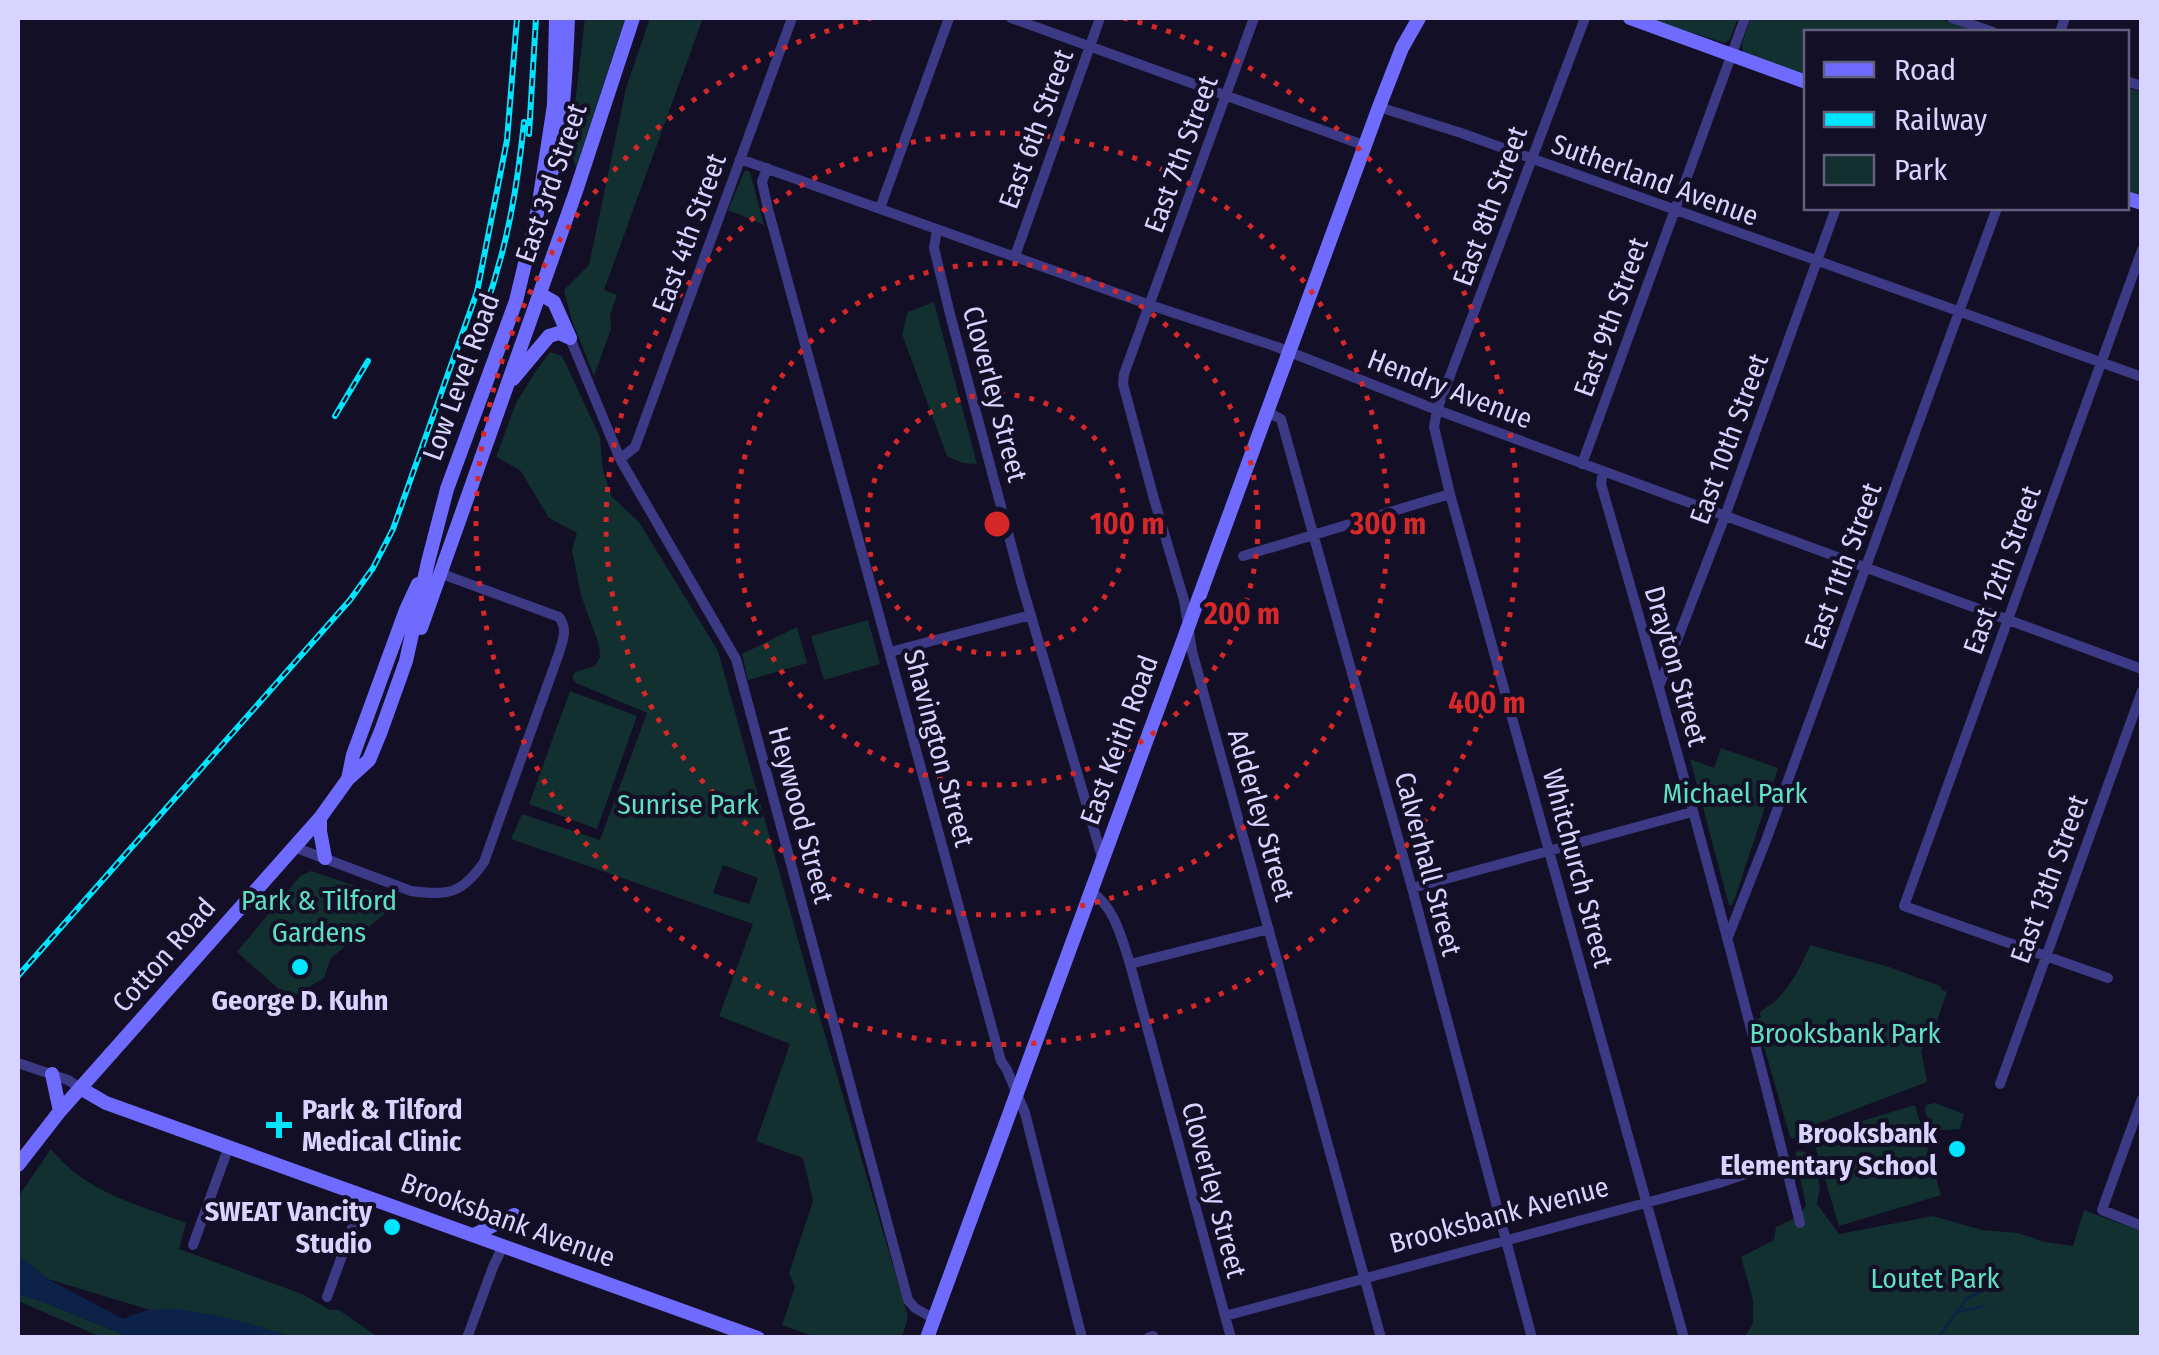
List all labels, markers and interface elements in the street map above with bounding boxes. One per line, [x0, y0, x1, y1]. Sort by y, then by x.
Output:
legend [1804, 30, 2129, 210]
street label: East 6th Street [992, 44, 1080, 213]
text: Road [1894, 52, 1956, 88]
street label: East 7th Street [1137, 70, 1225, 237]
street label: East 3rd Street [508, 98, 594, 267]
text: Railway [1894, 102, 1988, 138]
street label: East 8th Street [1446, 121, 1534, 290]
street label: Sutherland Avenue [1547, 127, 1763, 233]
street label: East 4th Street [645, 148, 733, 317]
text: Park [1894, 152, 1947, 188]
street label: East 9th Street [1567, 232, 1655, 401]
street label: Low Level Road [416, 289, 506, 465]
street label: Cloverley Street [956, 302, 1035, 486]
street label: Hendry Avenue [1363, 342, 1537, 436]
street label: East 10th Street [1683, 349, 1775, 529]
street label: East 11th Street [1798, 477, 1889, 654]
street label: East 12th Street [1956, 481, 2048, 659]
centre of rings [979, 506, 1015, 542]
text: 100 m [1090, 506, 1164, 542]
text: 300 m [1349, 506, 1426, 542]
street label: Drayton Street [1637, 582, 1715, 750]
text: 200 m [1203, 596, 1280, 632]
street label: Shavington Street [897, 646, 981, 851]
street label: East Keith Road [1073, 651, 1165, 829]
text: 400 m [1448, 685, 1526, 721]
street label: Heywood Street [762, 723, 841, 908]
street label: Adderley Street [1221, 725, 1302, 906]
street label: Whitchurch Street [1536, 765, 1621, 972]
street label: Calverhall Street [1388, 769, 1469, 960]
park label: Michael Park [1663, 777, 1808, 810]
park label: Sunrise Park [617, 788, 760, 821]
street label: East 13th Street [2003, 789, 2095, 968]
park label: Park & Tilford Gardens [241, 884, 397, 949]
street label: Cotton Road [105, 891, 223, 1019]
marker: George D. Kuhn [289, 956, 311, 978]
place label: George D. Kuhn [211, 984, 389, 1017]
park label: Brooksbank Park [1749, 1017, 1941, 1050]
place label: Park & Tilford Medical Clinic [302, 1093, 463, 1158]
street label: Cloverley Street [1175, 1098, 1254, 1282]
marker: Park & Tilford Medical Clinic [266, 1112, 292, 1138]
place label: Brooksbank Elementary School [1720, 1117, 1938, 1182]
marker: Brooksbank Elementary School [1946, 1138, 1968, 1160]
street label: Brooksbank Avenue [396, 1166, 620, 1274]
street label: Brooksbank Avenue [1386, 1170, 1612, 1260]
place label: SWEAT Vancity Studio [205, 1195, 373, 1260]
marker: SWEAT Vancity Studio [381, 1216, 403, 1238]
park label: Loutet Park [1870, 1262, 2001, 1295]

